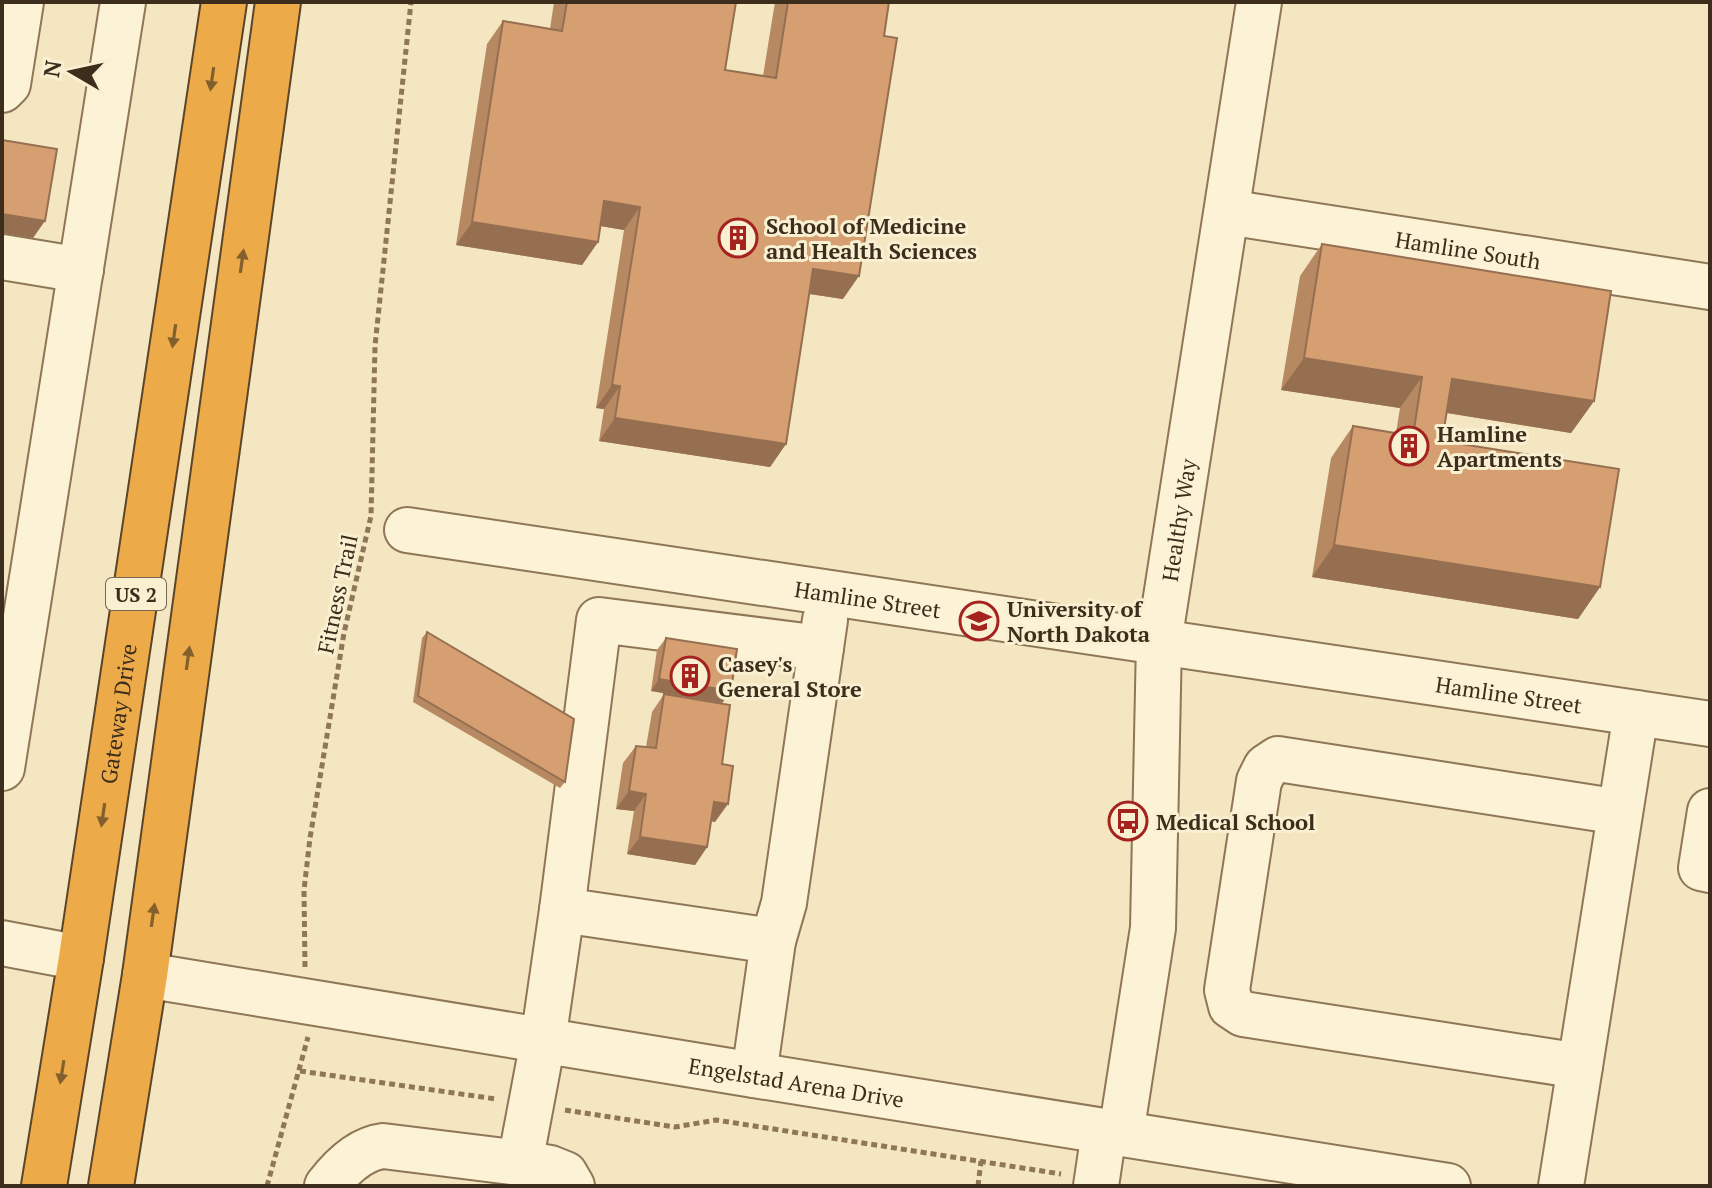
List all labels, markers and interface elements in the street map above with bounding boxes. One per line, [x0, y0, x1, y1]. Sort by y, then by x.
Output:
north arrow [32, 32, 112, 112]
text: N [36, 58, 67, 79]
one-way arrow [205, 67, 218, 92]
place label: School of Medicine and Health Sciences [766, 211, 977, 265]
building icon: School of Medicine and Health Sciences [717, 217, 759, 259]
street label: Hamline South [1393, 224, 1543, 275]
one-way arrow [236, 248, 249, 273]
one-way arrow [167, 324, 180, 349]
place label: Hamline Apartments [1437, 419, 1562, 473]
building icon: Hamline Apartments [1388, 425, 1430, 467]
street label: Healthy Way [1154, 456, 1202, 583]
street label: Fitness Trail [310, 532, 364, 656]
street label: Hamline Street [793, 573, 943, 624]
road number: US 2 [106, 578, 166, 610]
place label: University of North Dakota [1007, 594, 1150, 648]
school or university icon: University of North Dakota [958, 600, 1000, 642]
street label: Gateway Drive [93, 642, 142, 786]
one-way arrow [182, 645, 195, 670]
place label: Casey's General Store [718, 649, 862, 703]
building icon: Casey's General Store [669, 655, 711, 697]
street label: Hamline Street [1434, 669, 1584, 719]
bus stop icon: Medical School [1107, 800, 1149, 842]
one-way arrow [96, 803, 109, 828]
place label: Medical School [1156, 807, 1315, 836]
one-way arrow [147, 902, 160, 927]
street label: Engelstad Arena Drive [686, 1050, 906, 1113]
one-way arrow [56, 1060, 68, 1085]

